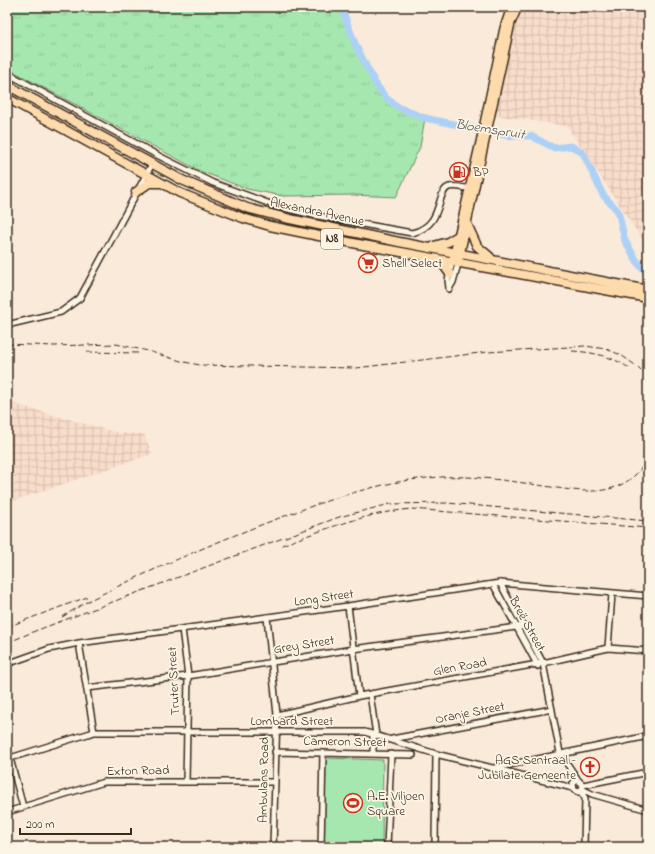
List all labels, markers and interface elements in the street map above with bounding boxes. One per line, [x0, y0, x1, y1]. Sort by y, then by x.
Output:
water label: Bloemspruit [454, 114, 527, 146]
fuel station icon: BP [448, 161, 470, 183]
place label: BP [472, 163, 489, 182]
street label: Alexandra Avenue [268, 193, 366, 231]
road number: N8 [321, 229, 343, 249]
supermarket icon: Shell Select [357, 252, 379, 274]
place label: Shell Select [382, 254, 443, 273]
street label: Long Street [293, 584, 356, 613]
street label: Breë Street [504, 592, 550, 656]
street label: Grey Street [272, 631, 337, 660]
street label: Truter Street [163, 645, 185, 716]
street label: Glen Road [432, 653, 489, 681]
street label: Oranje Street [434, 697, 507, 729]
street label: Lombard Street [251, 712, 334, 731]
street label: Cameron Street [303, 732, 387, 752]
street label: Ambulans Road [254, 736, 274, 823]
place label: AGS Sentraal - Jubilate Gemeente [478, 751, 576, 785]
church icon: AGS Sentraal - Jubilate Gemeente [579, 756, 601, 778]
street label: Exton Road [106, 761, 170, 781]
place label: A.E. Viljoen Square [367, 787, 424, 821]
sports icon: A.E. Viljoen Square [342, 792, 364, 814]
scale bar [20, 810, 131, 836]
text: 200 m [26, 816, 55, 834]

